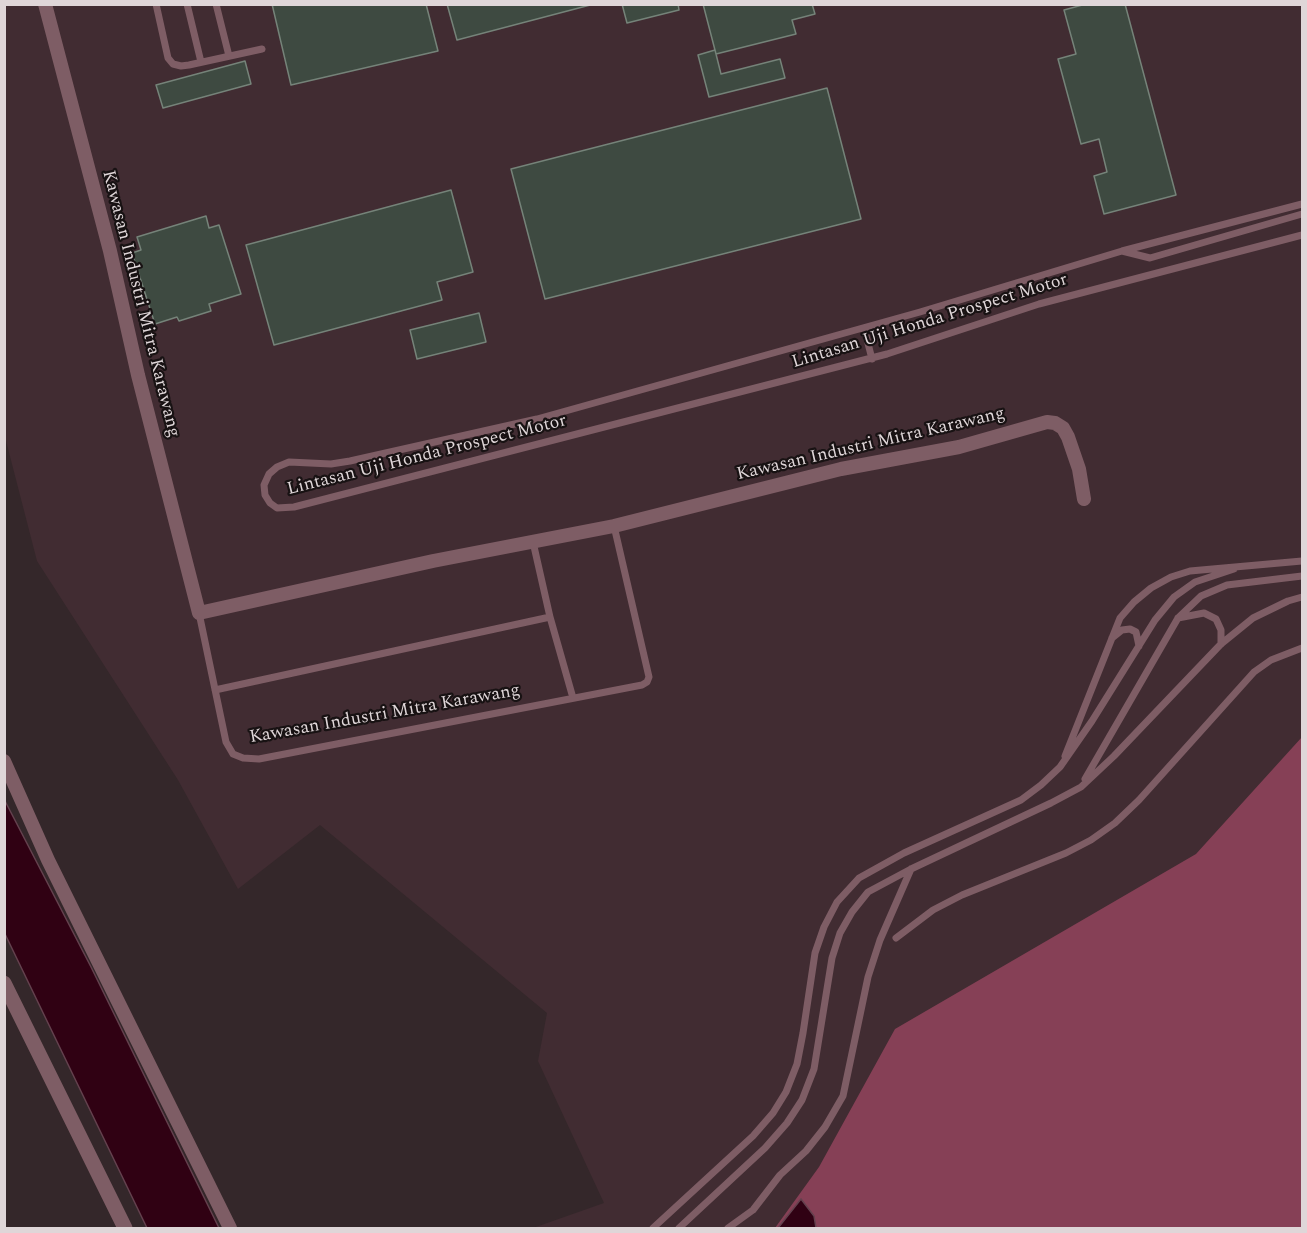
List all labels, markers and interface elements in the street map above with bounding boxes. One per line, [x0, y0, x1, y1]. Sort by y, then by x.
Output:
street label: Kawasan Industri Mitra Karawang [96, 168, 184, 440]
street label: Lintasan Uji Honda Prospect Motor [790, 270, 1070, 374]
street label: Kawasan Industri Mitra Karawang [735, 404, 1007, 486]
street label: Lintasan Uji Honda Prospect Motor [285, 411, 569, 501]
street label: Kawasan Industri Mitra Karawang [248, 681, 522, 749]

